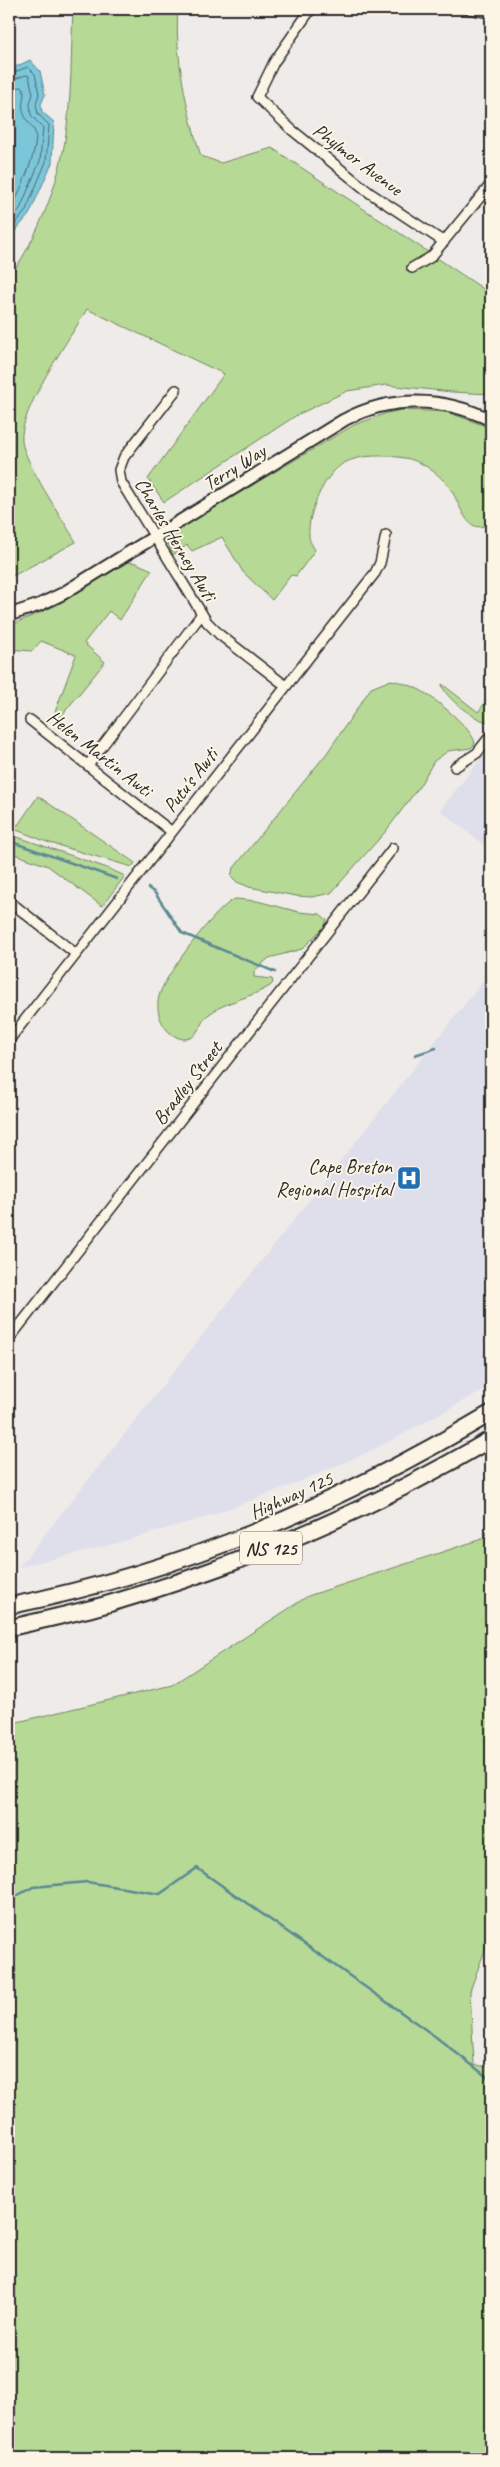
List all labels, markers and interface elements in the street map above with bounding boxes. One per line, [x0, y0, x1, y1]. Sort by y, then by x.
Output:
street label: Phylmor Avenue [308, 118, 409, 202]
street label: Terry Way [198, 437, 272, 496]
street label: Charles Herney Awti [129, 473, 223, 607]
street label: Helen Martin Awti [42, 705, 159, 804]
street label: Putu's Awti [158, 741, 225, 817]
street label: Bradley Street [147, 1035, 229, 1130]
place label: Cape Breton Regional Hospital [276, 1154, 396, 1202]
hospital icon: Cape Breton Regional Hospital [396, 1165, 422, 1191]
street label: Highway 125 [246, 1466, 338, 1525]
road number: NS 125 [240, 1532, 302, 1565]

